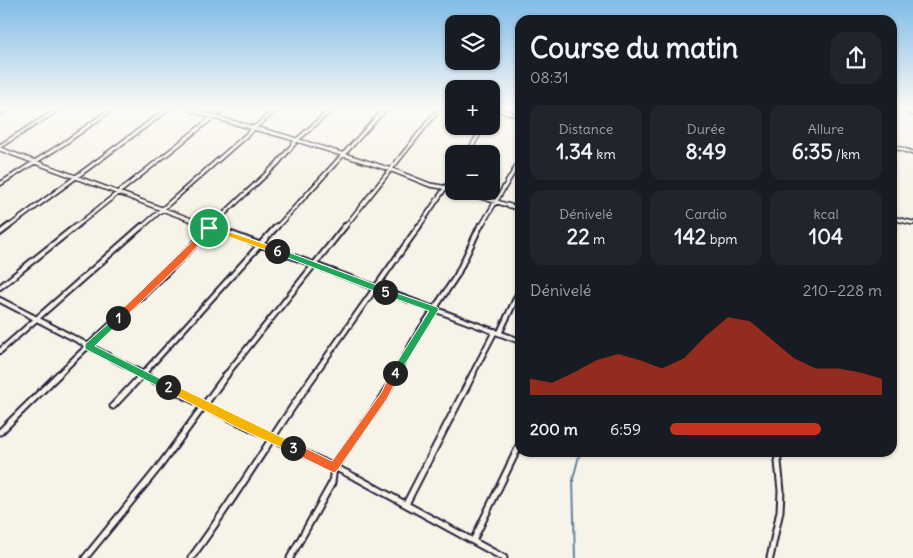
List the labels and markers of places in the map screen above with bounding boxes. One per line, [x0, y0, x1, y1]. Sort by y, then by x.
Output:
pin [188, 207, 230, 249]
pin: 6 [264, 238, 290, 264]
pin: 5 [372, 280, 398, 304]
pin: 1 [106, 306, 130, 330]
pin: 4 [382, 360, 408, 386]
pin: 2 [156, 374, 180, 400]
pin: 3 [280, 436, 306, 460]

